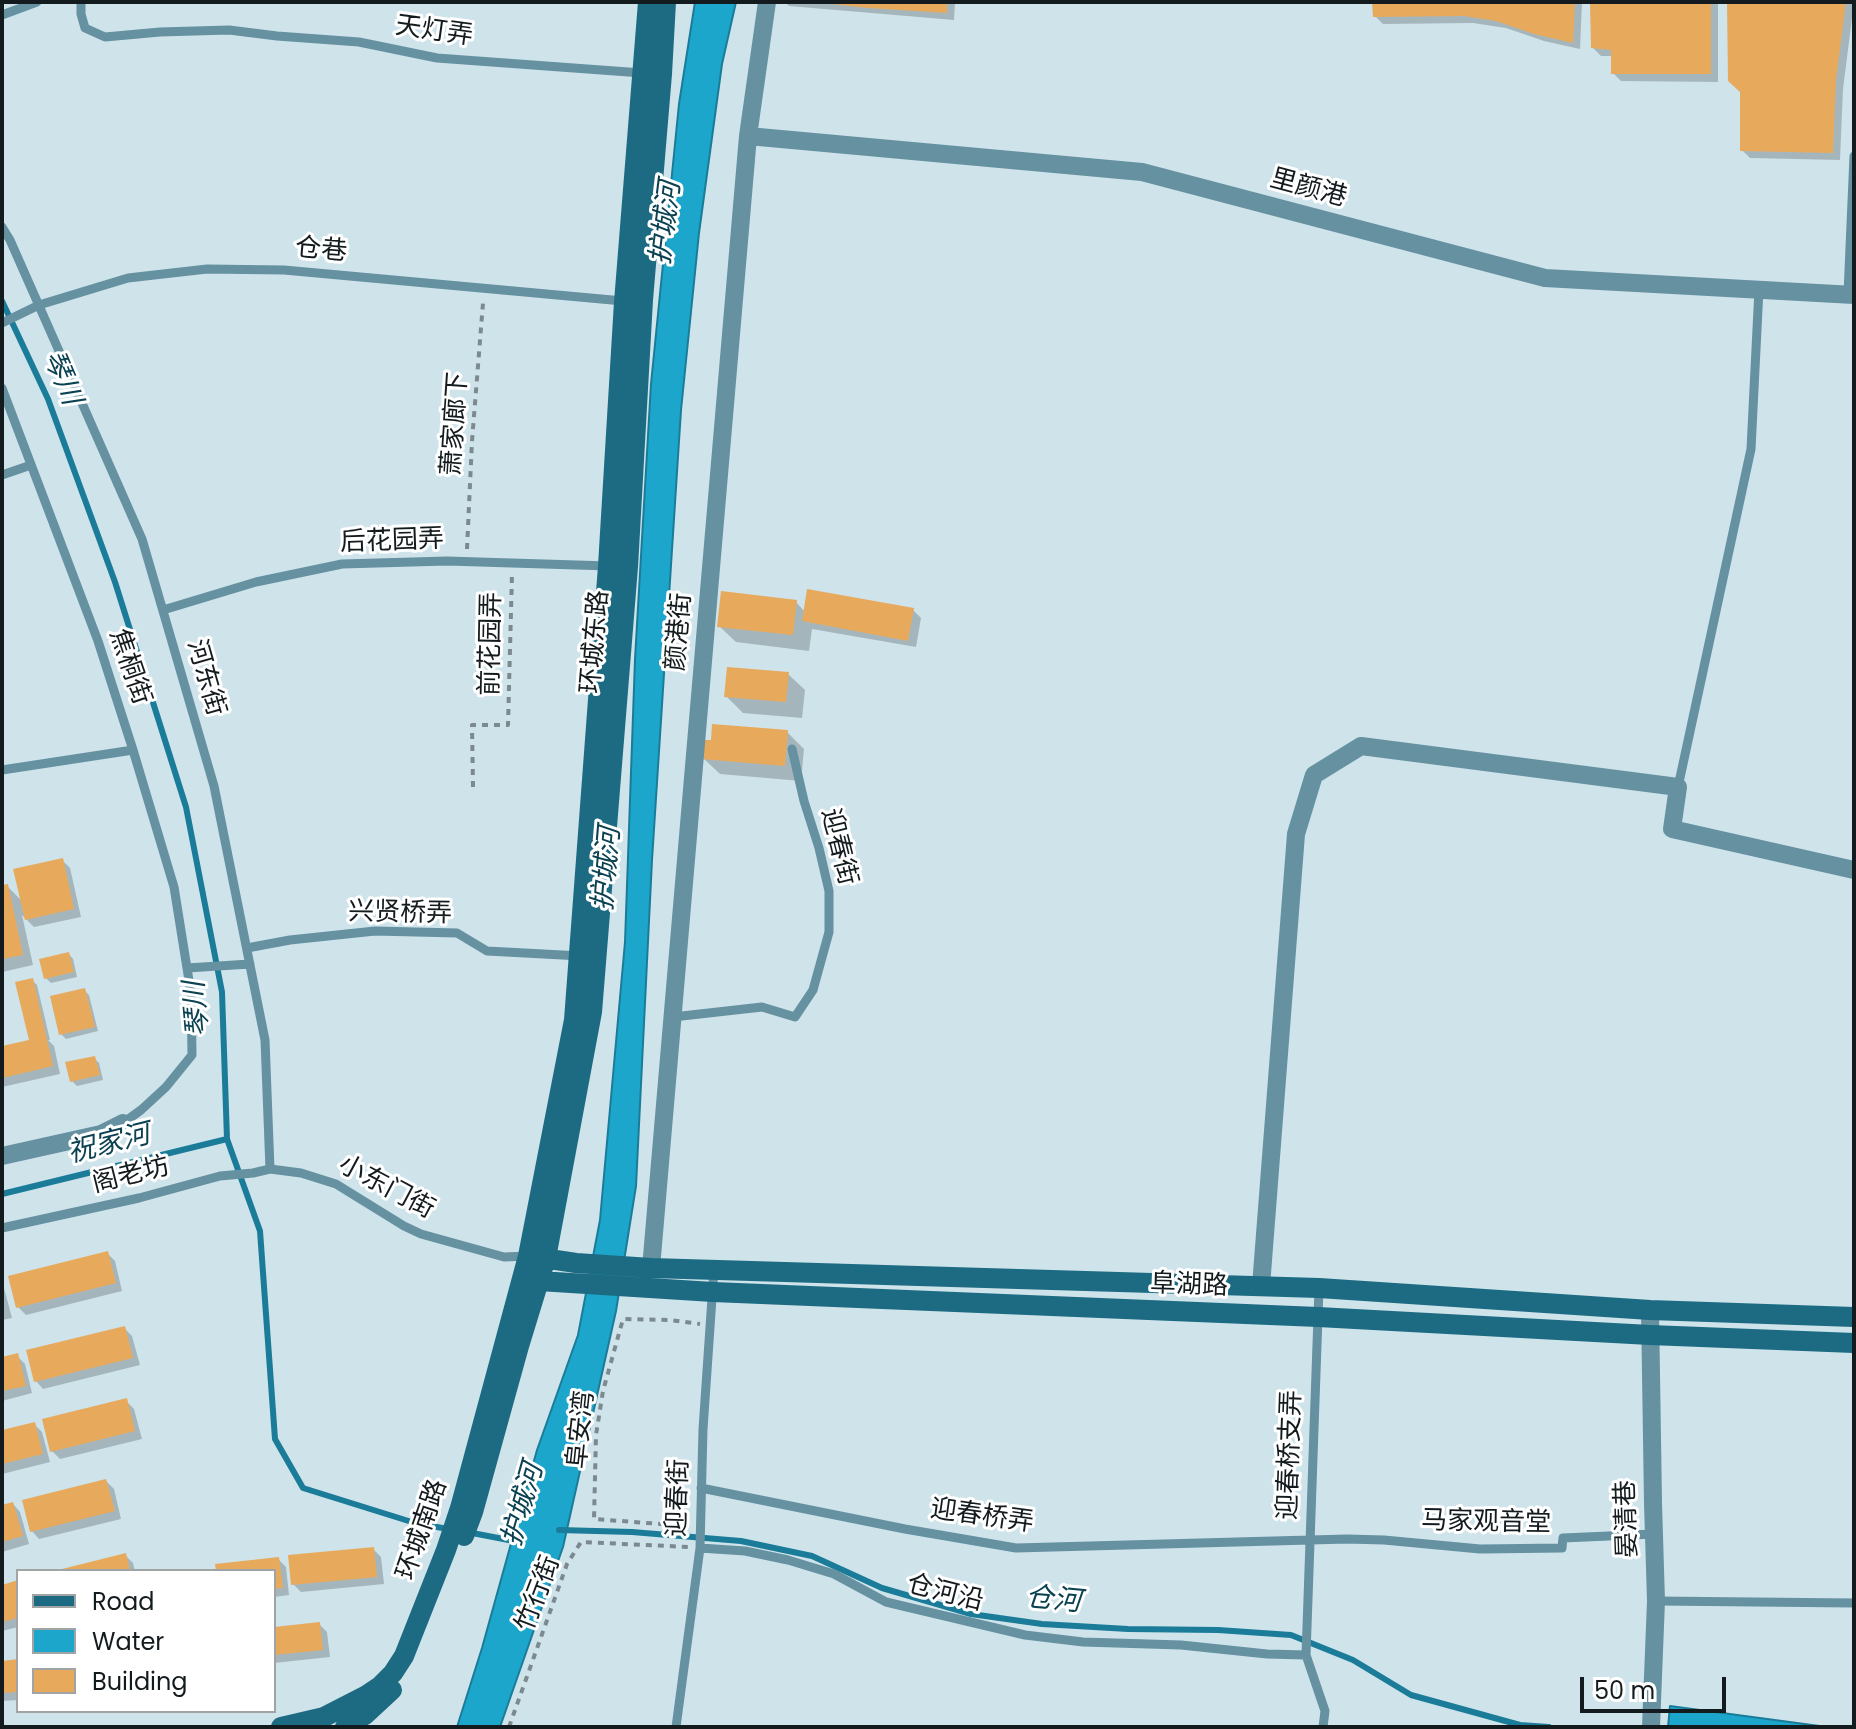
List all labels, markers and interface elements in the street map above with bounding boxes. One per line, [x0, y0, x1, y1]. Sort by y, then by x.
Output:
street label: 天灯弄 [393, 11, 475, 53]
street label: 里颜港 [1266, 164, 1350, 214]
water label: 护城河 [645, 179, 689, 267]
street label: 仓巷 [294, 233, 348, 269]
water label: 琴川 [35, 346, 87, 410]
street label: 萧家廊下 [437, 371, 475, 477]
street label: 后花园弄 [339, 525, 445, 559]
street label: 环城东路 [576, 589, 616, 695]
street label: 前花园弄 [475, 592, 509, 696]
street label: 颜港街 [661, 592, 699, 672]
street label: 焦桐街 [102, 625, 156, 709]
street label: 河东街 [179, 636, 231, 720]
street label: 迎春街 [813, 805, 863, 889]
water label: 护城河 [588, 826, 628, 912]
street label: 兴贤桥弄 [348, 897, 452, 931]
water label: 琴川 [179, 980, 217, 1038]
water label: 祝家河 [64, 1119, 154, 1171]
street label: 小东门街 [333, 1150, 439, 1226]
street label: 阁老坊 [89, 1151, 173, 1201]
street label: 阜湖路 [1149, 1269, 1229, 1303]
street label: 迎春桥支弄 [1273, 1389, 1309, 1521]
street label: 阜安湾 [562, 1390, 602, 1470]
street label: 迎春街 [662, 1458, 696, 1538]
water label: 护城河 [496, 1460, 552, 1550]
street label: 环城南路 [391, 1476, 455, 1584]
street label: 晏清巷 [1611, 1479, 1645, 1559]
street label: 迎春桥弄 [928, 1494, 1036, 1540]
street label: 马家观音堂 [1421, 1506, 1551, 1540]
street label: 竹行街 [510, 1552, 568, 1636]
legend [16, 1569, 276, 1713]
street label: 仓河沿 [903, 1569, 987, 1619]
water label: 仓河 [1024, 1582, 1082, 1620]
text: Road [92, 1585, 154, 1618]
text: Water [92, 1625, 164, 1658]
scale bar [1584, 1661, 1730, 1711]
text: Building [92, 1665, 188, 1698]
text: 50 m [1594, 1674, 1655, 1707]

